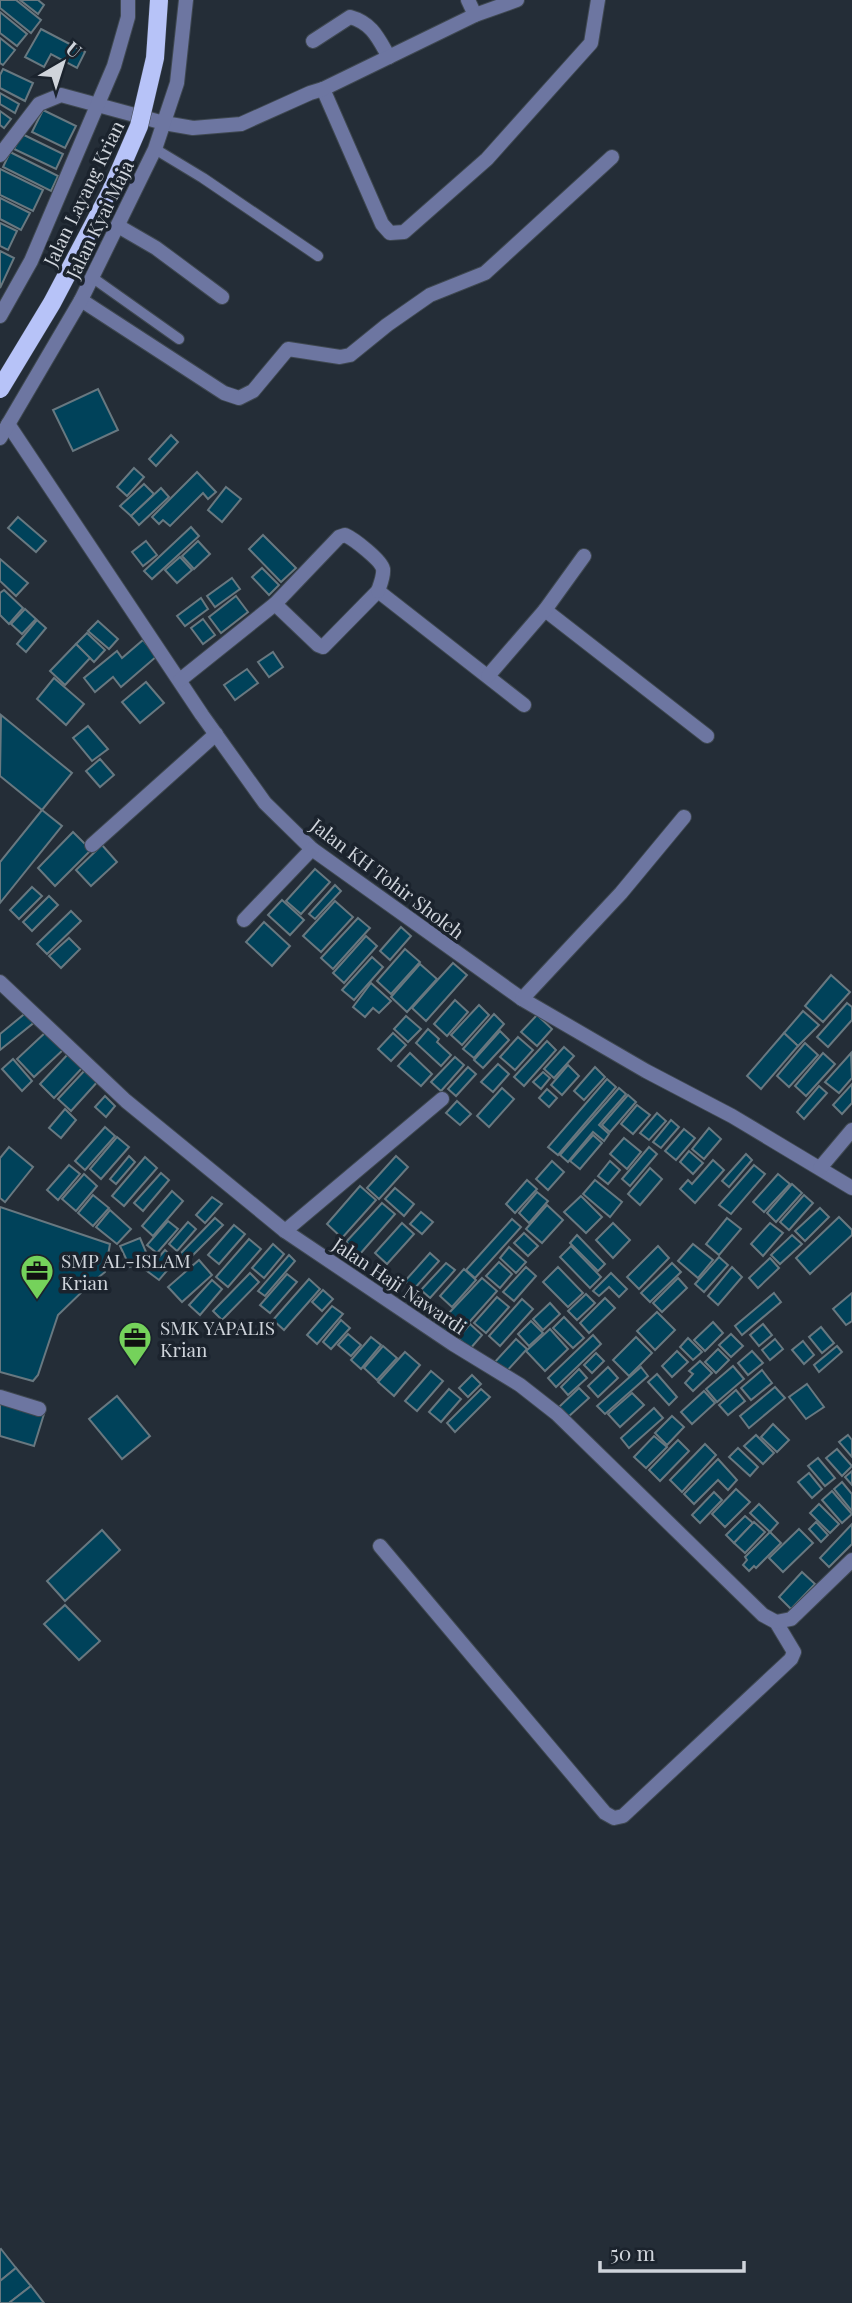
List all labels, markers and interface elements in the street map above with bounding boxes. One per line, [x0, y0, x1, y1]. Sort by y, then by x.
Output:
north arrow [28, 28, 98, 98]
text: U [61, 35, 88, 63]
street label: Jalan Layang Krian [36, 115, 130, 271]
street label: Jalan Kyai Maja [59, 155, 139, 283]
street label: Jalan KH Tohir Sholeh [305, 811, 470, 944]
street label: Jalan Haji Nawardi [327, 1230, 472, 1340]
place label: SMP AL-ISLAM Krian [61, 1247, 191, 1295]
office icon: SMP AL-ISLAM Krian [18, 1252, 56, 1301]
place label: SMK YAPALIS Krian [160, 1314, 275, 1362]
office icon: SMK YAPALIS Krian [116, 1319, 154, 1368]
scale bar [600, 2230, 744, 2274]
text: 50 m [610, 2238, 656, 2266]

